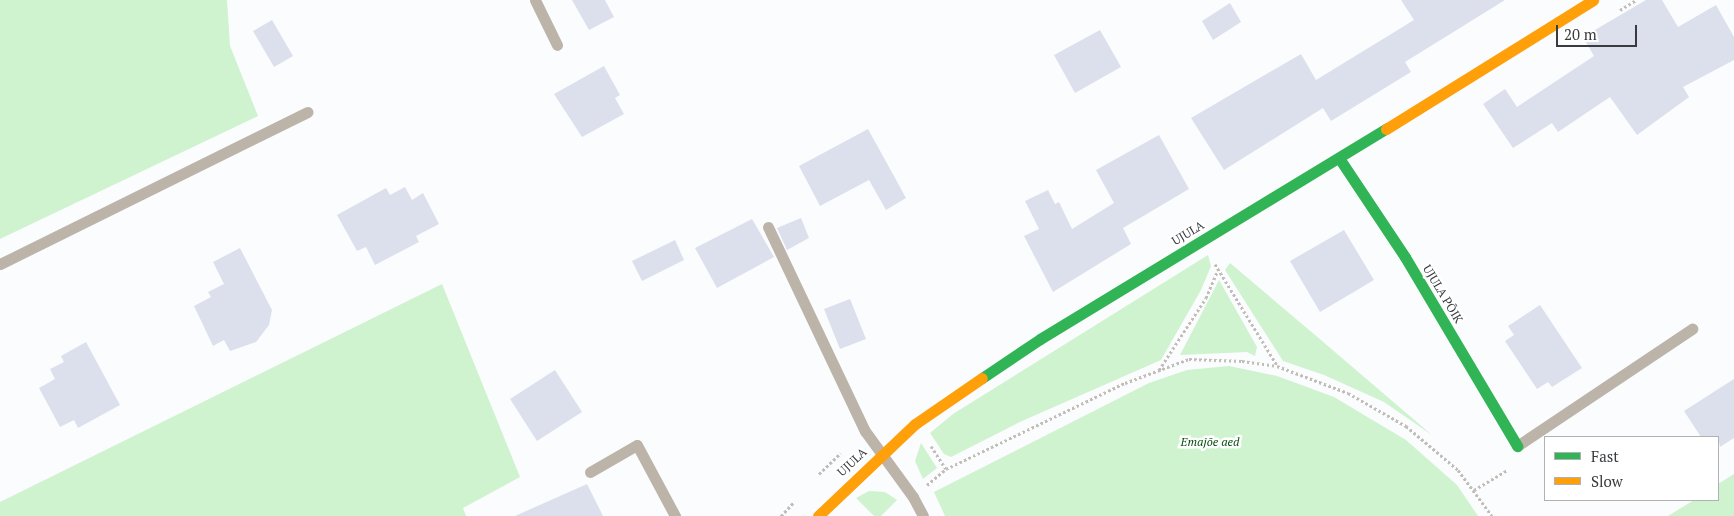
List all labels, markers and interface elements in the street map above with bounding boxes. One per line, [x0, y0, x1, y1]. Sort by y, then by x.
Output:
scale bar [1559, 15, 1640, 47]
text: 20 m [1564, 24, 1597, 44]
street label: UJULA [1169, 218, 1207, 248]
street label: UJULA PÕIK [1420, 262, 1466, 326]
park label: Emajõe aed [1181, 435, 1239, 449]
legend [1544, 436, 1719, 501]
street label: UJULA [834, 445, 870, 479]
text: Fast [1591, 446, 1619, 466]
text: Slow [1591, 471, 1623, 491]

